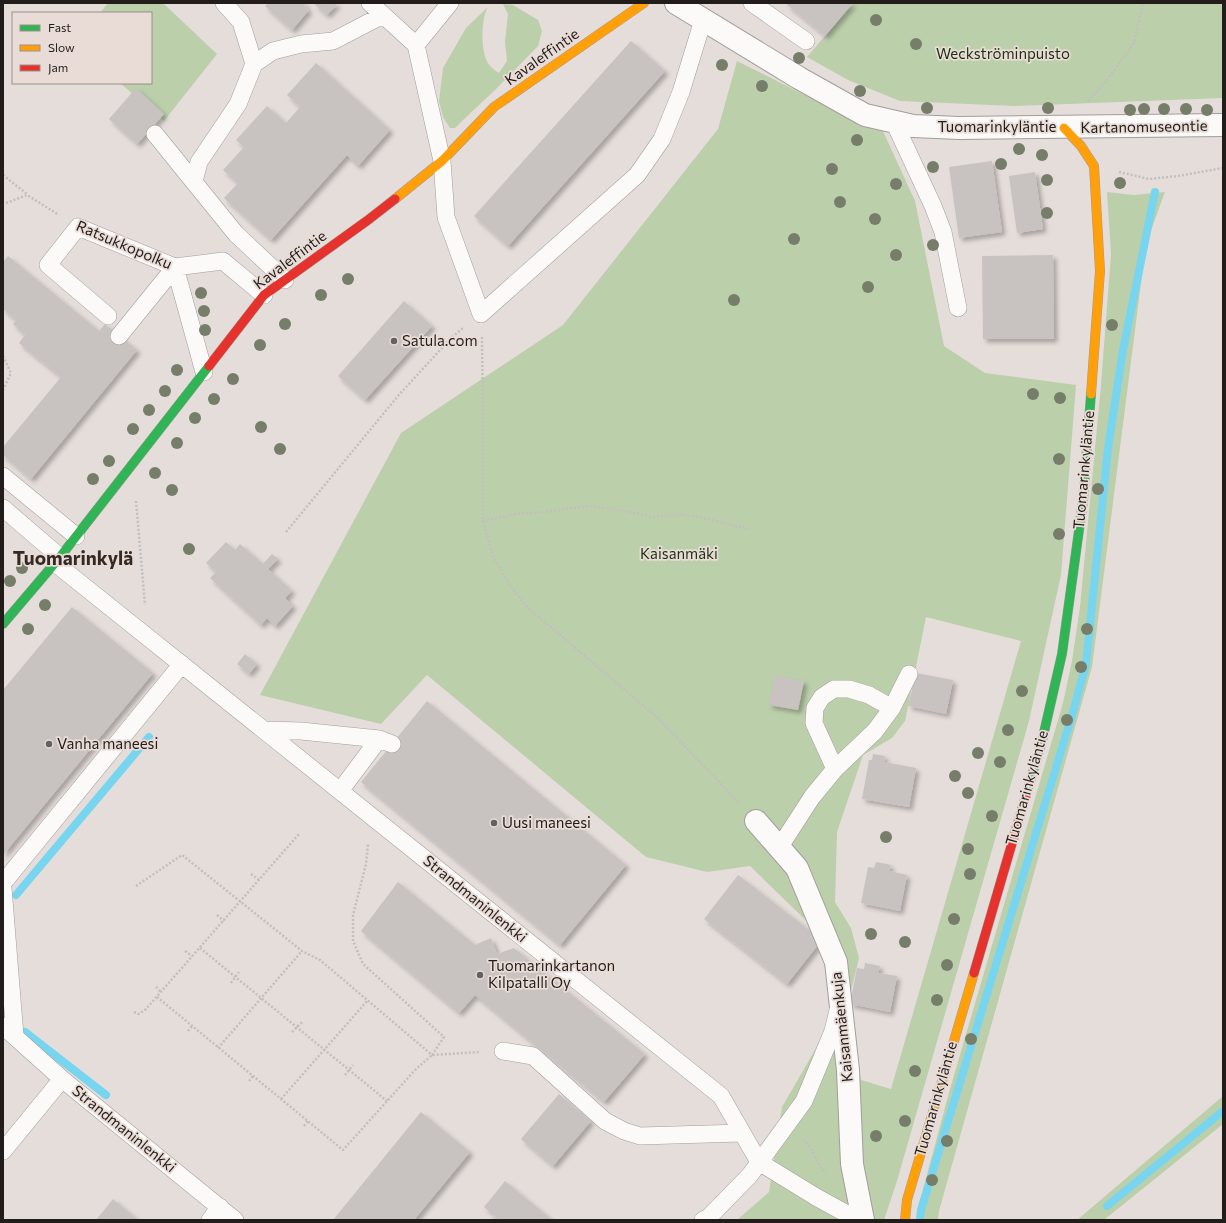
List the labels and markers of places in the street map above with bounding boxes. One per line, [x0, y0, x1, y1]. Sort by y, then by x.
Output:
place label: Satula.com [402, 331, 477, 349]
marker: Satula.com [389, 336, 399, 346]
place label: Vanha maneesi [57, 734, 158, 752]
marker: Vanha maneesi [44, 739, 54, 749]
place label: Uusi maneesi [502, 813, 591, 831]
marker: Uusi maneesi [489, 818, 499, 828]
place label: Tuomarinkartanon Kilpatalli Oy [488, 956, 615, 991]
marker: Tuomarinkartanon Kilpatalli Oy [475, 970, 485, 980]

